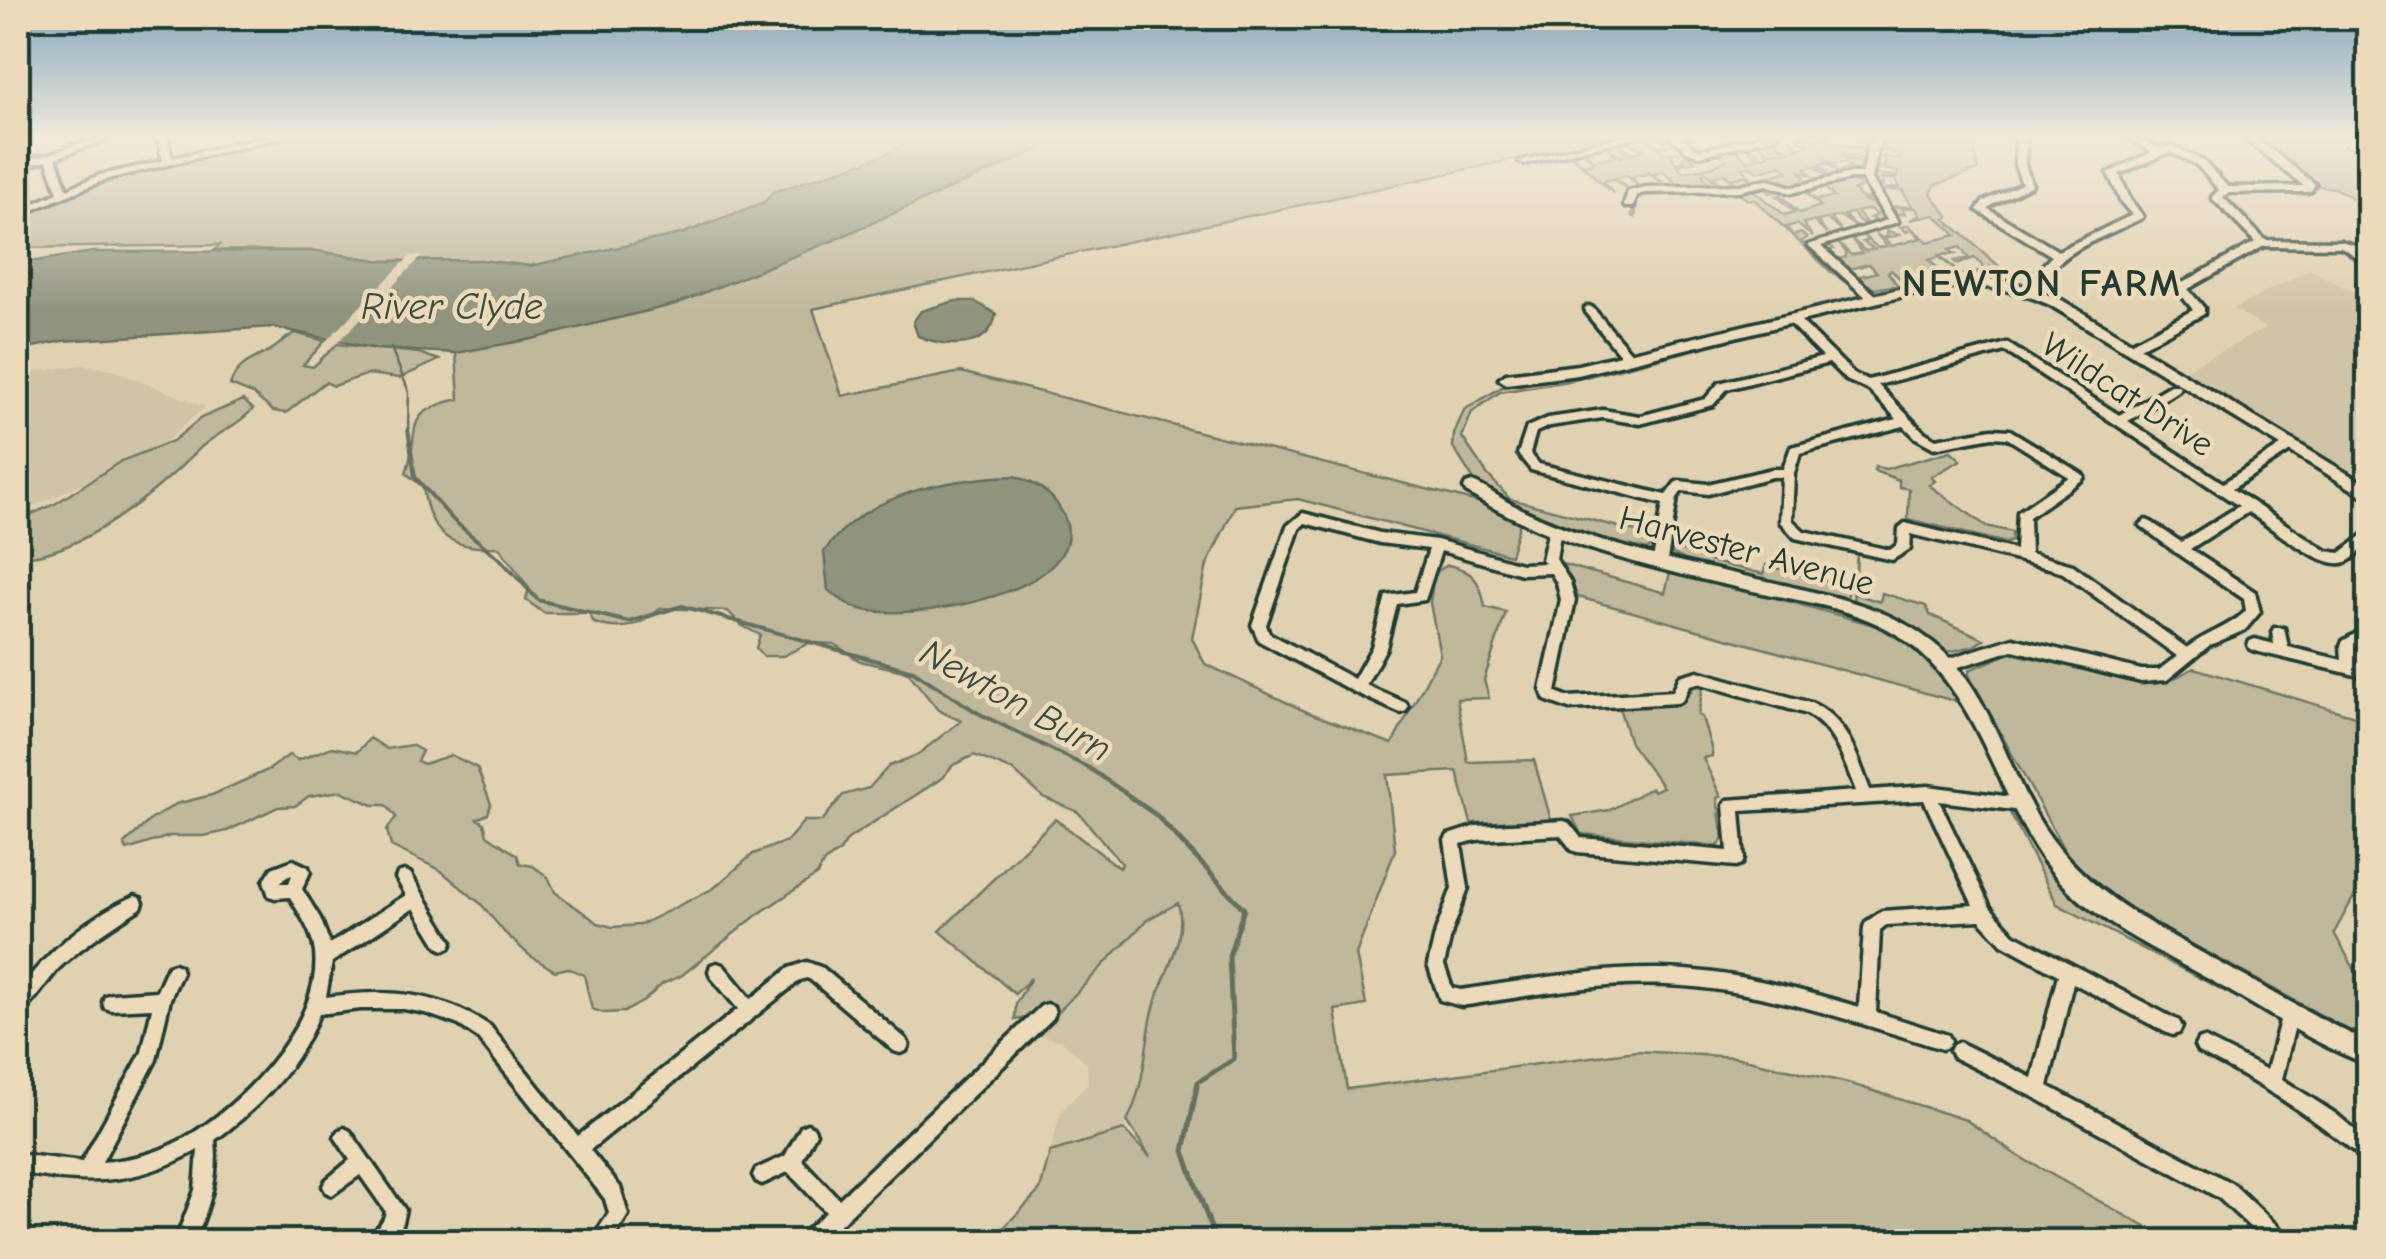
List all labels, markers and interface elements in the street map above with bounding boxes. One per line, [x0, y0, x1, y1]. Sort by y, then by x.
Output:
district label: NEWTON FARM [1902, 262, 2182, 306]
water label: River Clyde [361, 285, 543, 329]
street label: Wildcat Drive [2034, 324, 2221, 465]
street label: Harvester Avenue [1615, 497, 1879, 604]
water label: Newton Burn [912, 630, 1119, 771]

